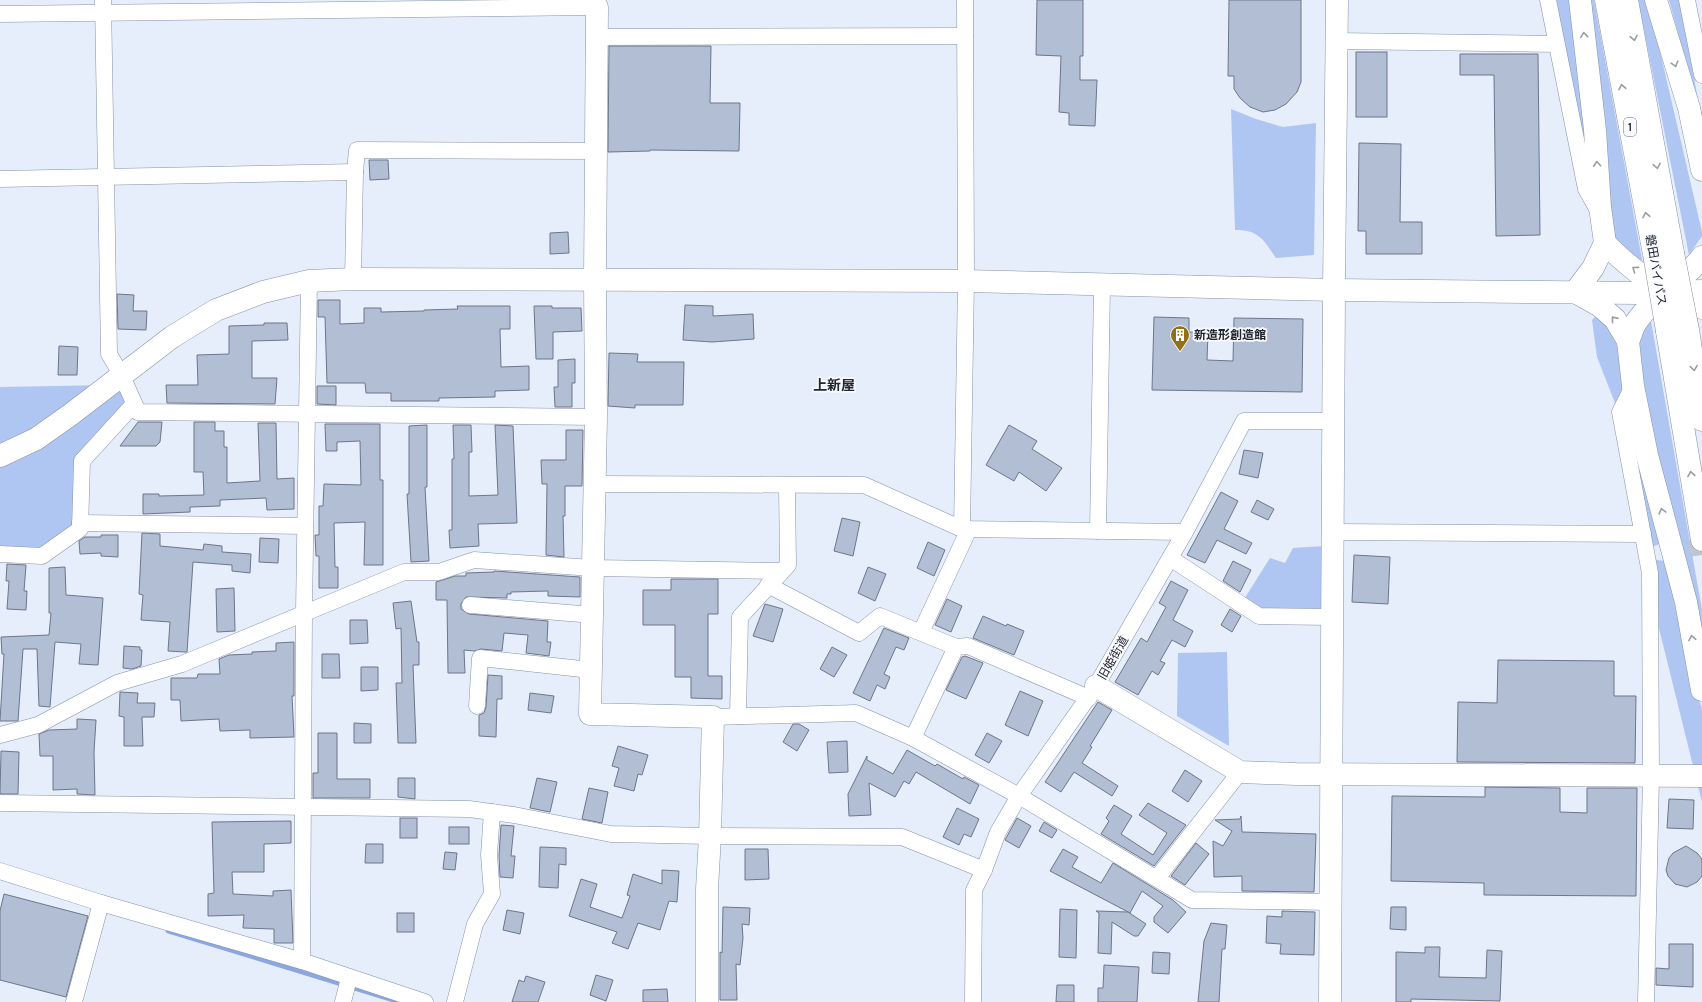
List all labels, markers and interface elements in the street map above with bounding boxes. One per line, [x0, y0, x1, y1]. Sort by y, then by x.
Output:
one-way arrow [1580, 32, 1589, 38]
one-way arrow [1629, 35, 1638, 41]
one-way arrow [1670, 61, 1679, 68]
one-way arrow [1619, 84, 1627, 91]
road number: 1 [1624, 118, 1636, 136]
one-way arrow [1593, 161, 1602, 167]
one-way arrow [1652, 163, 1661, 169]
one-way arrow [1643, 212, 1651, 218]
street label: 磐田バイパス [1643, 233, 1669, 307]
one-way arrow [1632, 267, 1639, 274]
one-way arrow [1612, 317, 1619, 324]
building icon: 新造形創造館 [1169, 324, 1191, 352]
place label: 新造形創造館 [1194, 328, 1266, 342]
one-way arrow [1689, 365, 1698, 371]
district label: 上新屋 [813, 377, 855, 394]
one-way arrow [1687, 471, 1696, 477]
one-way arrow [1658, 508, 1667, 515]
street label: 旧姫街道 [1095, 634, 1131, 682]
one-way arrow [1689, 635, 1697, 641]

